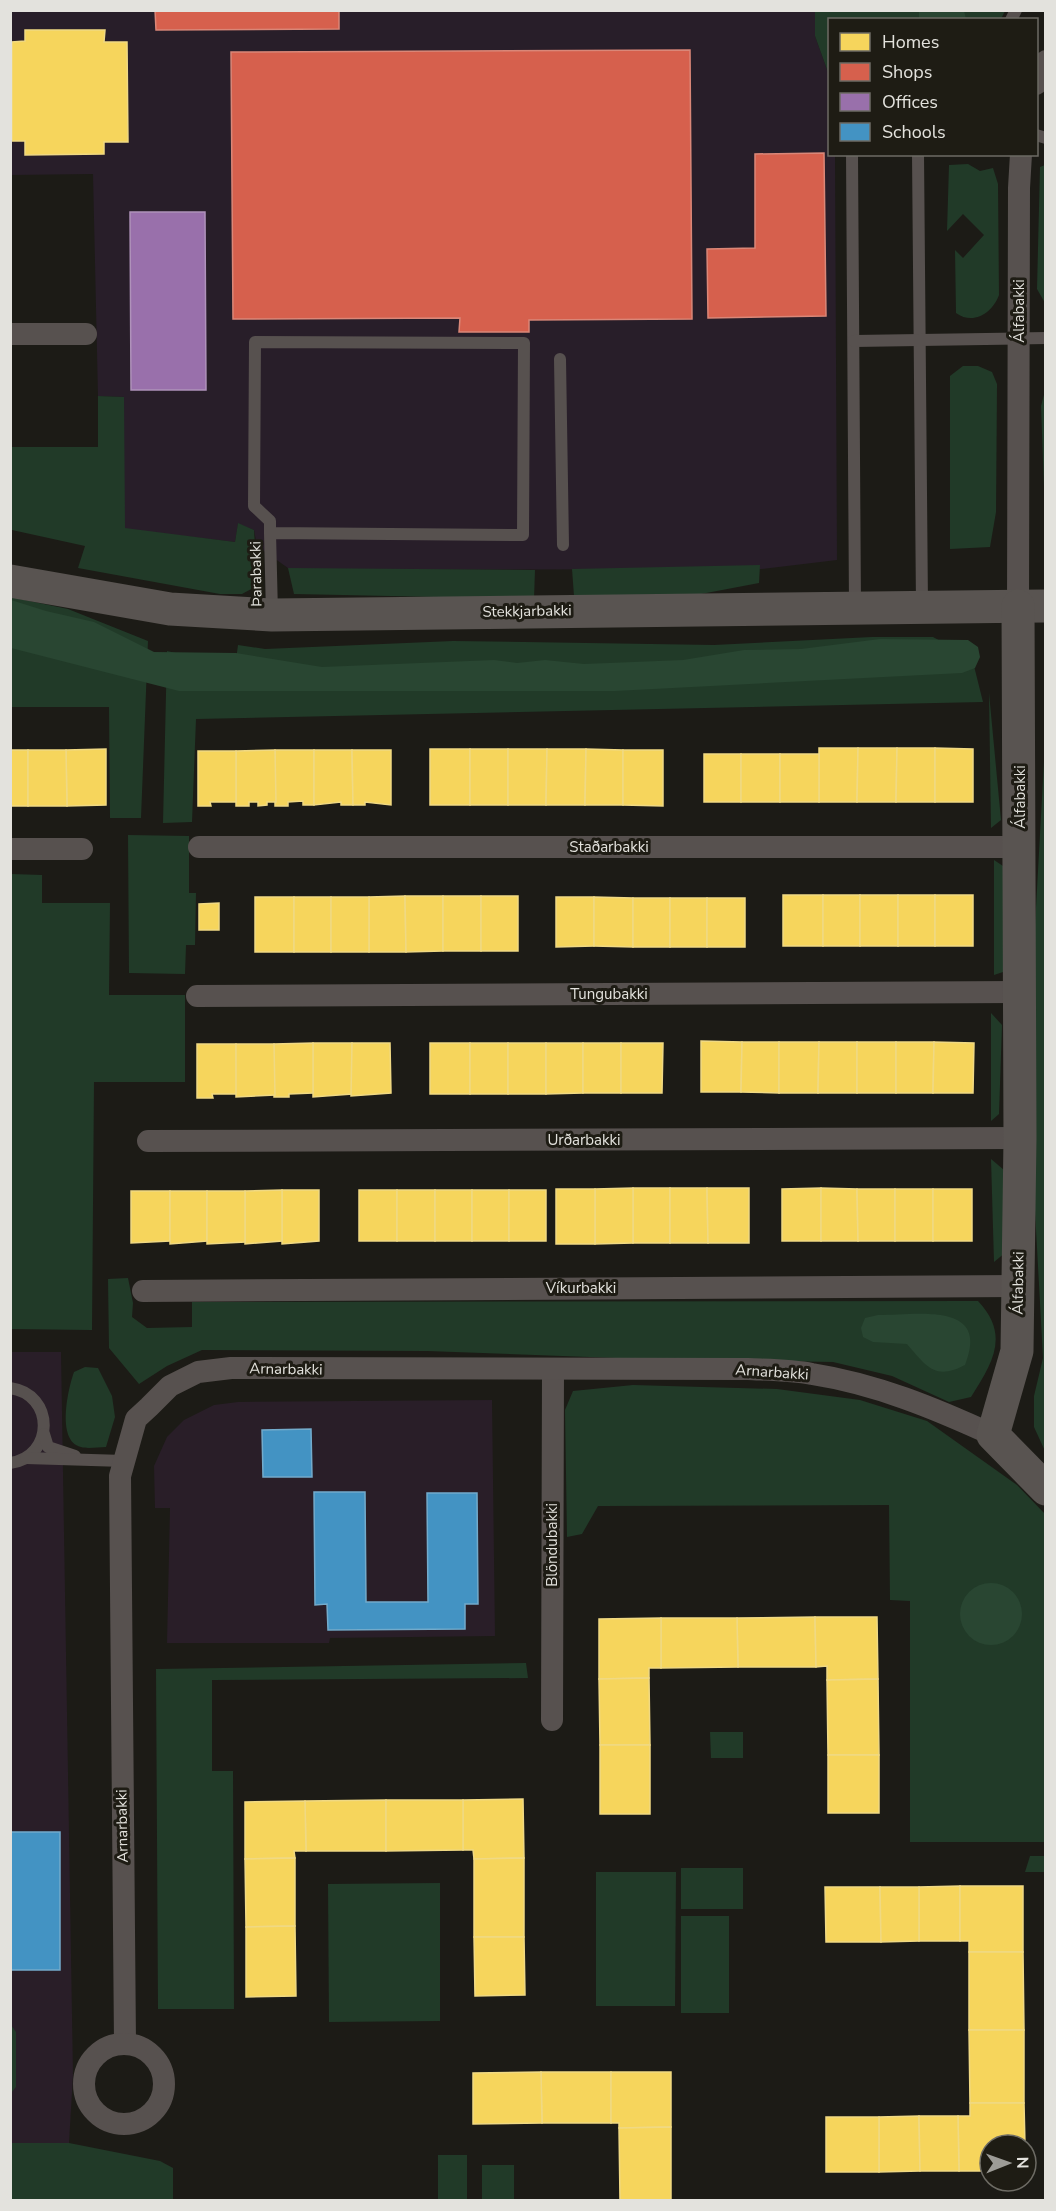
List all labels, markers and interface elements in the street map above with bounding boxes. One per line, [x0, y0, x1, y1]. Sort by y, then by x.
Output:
legend [828, 18, 1038, 156]
text: Homes [882, 30, 939, 54]
text: Shops [882, 60, 932, 84]
text: Offices [882, 90, 938, 114]
text: Schools [882, 120, 946, 144]
street label: Álfabakki [1009, 279, 1029, 343]
street label: Þarabakki [245, 541, 267, 607]
street label: Stekkjarbakki [482, 600, 572, 622]
street label: Álfabakki [1010, 765, 1030, 829]
street label: Staðarbakki [569, 837, 649, 857]
street label: Tungubakki [570, 984, 648, 1004]
street label: Urðarbakki [547, 1130, 621, 1150]
street label: Álfabakki [1007, 1251, 1029, 1315]
street label: Víkurbakki [545, 1278, 616, 1298]
street label: Arnarbakki [249, 1358, 323, 1380]
street label: Arnarbakki [735, 1359, 809, 1385]
street label: Blöndubakki [542, 1503, 562, 1587]
street label: Arnarbakki [111, 1789, 133, 1863]
north arrow [978, 2133, 1038, 2193]
text: N [1011, 2157, 1033, 2169]

